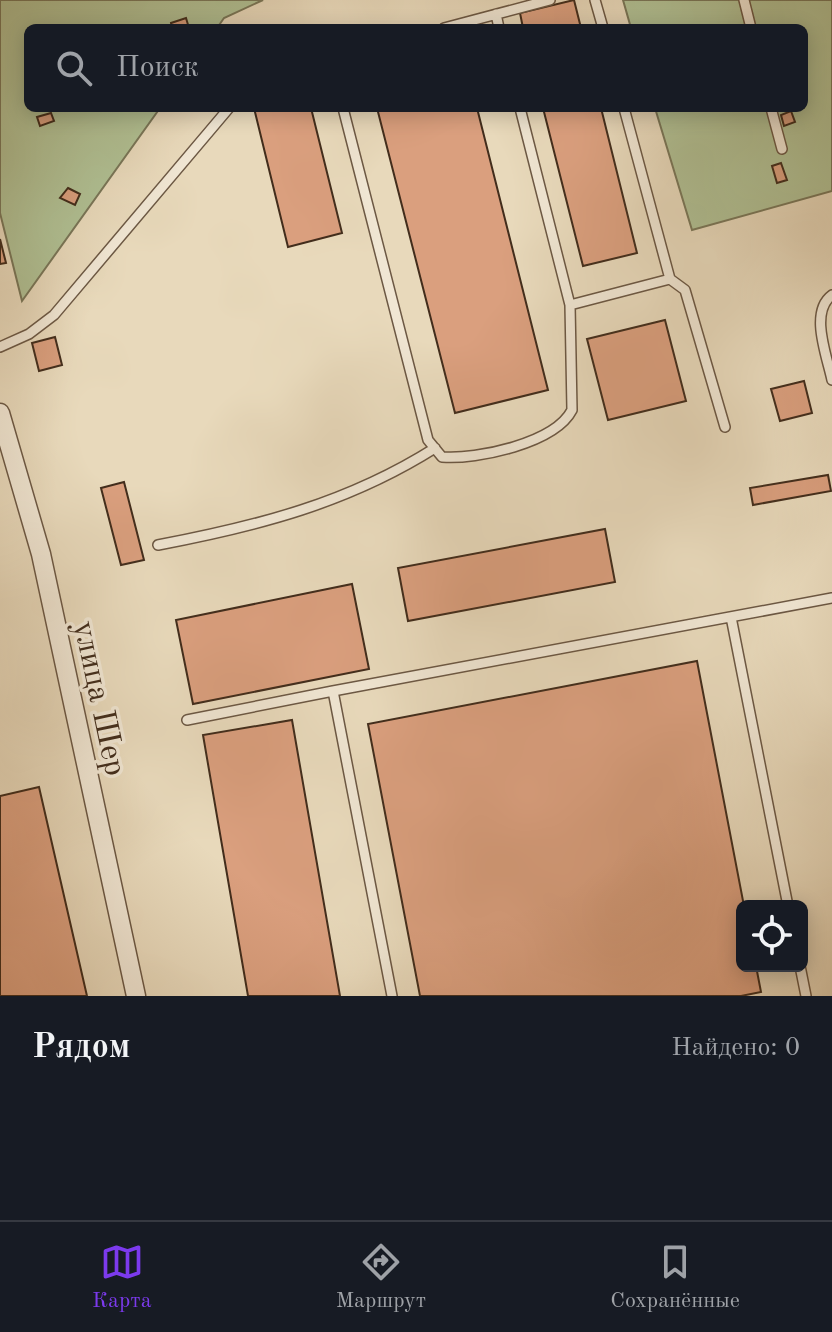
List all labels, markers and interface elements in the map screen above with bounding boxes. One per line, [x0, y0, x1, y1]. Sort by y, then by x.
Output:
search box [24, 24, 808, 112]
icon: search [52, 46, 96, 90]
text: Поиск [116, 53, 199, 83]
street label: улица Шер [66, 618, 130, 779]
map controls [736, 900, 808, 972]
button: locate [736, 900, 808, 972]
text: Рядом [32, 1031, 131, 1065]
text: Найдено: 0 [671, 1035, 800, 1061]
tab: Карта [92, 1240, 152, 1315]
tab: Маршрут [336, 1240, 426, 1315]
tab: Сохранённые [610, 1240, 740, 1315]

